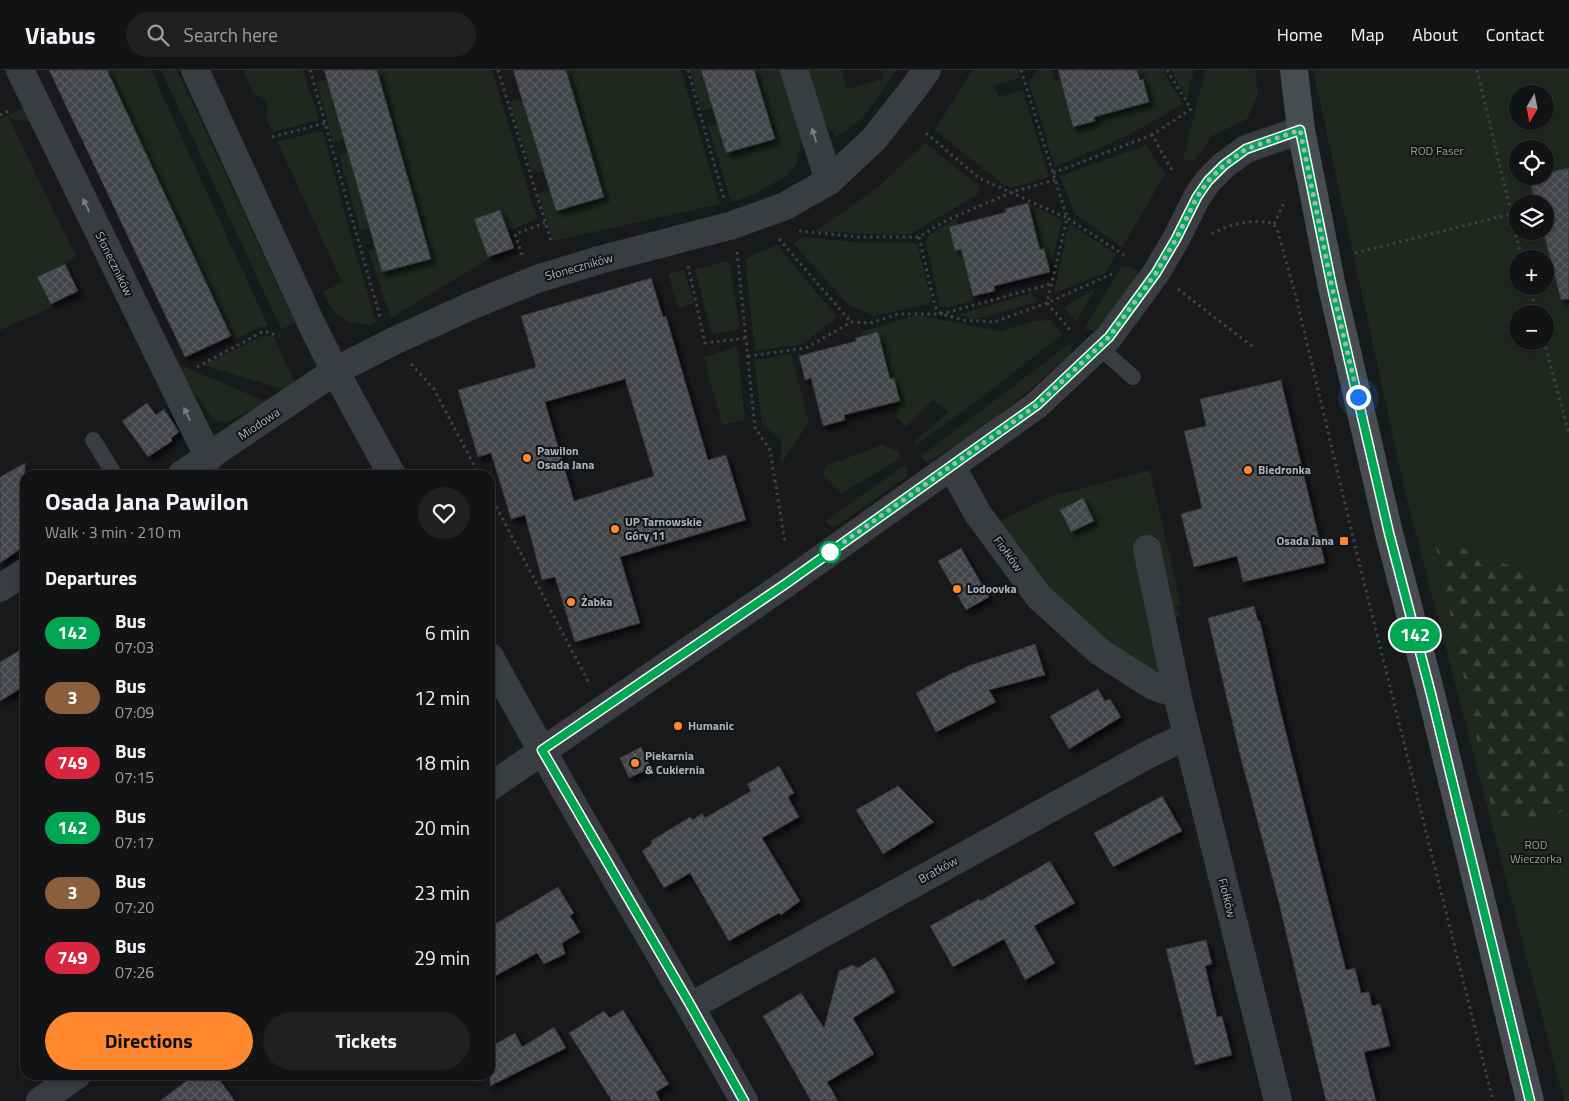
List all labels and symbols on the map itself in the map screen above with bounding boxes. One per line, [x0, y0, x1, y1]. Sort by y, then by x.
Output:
north arrow [1509, 85, 1554, 130]
one-way arrow [810, 127, 818, 142]
park label: ROD Faser [1410, 141, 1464, 160]
one-way arrow [81, 198, 89, 212]
street label: Słoneczników [91, 228, 138, 299]
street label: Słoneczników [543, 248, 615, 285]
your location [1346, 385, 1371, 410]
street label: Miodowa [234, 403, 283, 445]
one-way arrow [183, 407, 191, 421]
place label: Pawilon Osada Jana [537, 441, 595, 474]
marker: Pawilon Osada Jana [521, 452, 533, 464]
place label: Biedronka [1258, 460, 1311, 479]
marker: Biedronka [1242, 464, 1254, 476]
place label: UP Tarnowskie Góry 11 [625, 512, 702, 545]
marker: UP Tarnowskie Góry 11 [609, 523, 621, 535]
place label: Osada Jana [1276, 531, 1334, 550]
street label: Fiołków [989, 532, 1028, 575]
marker: Osada Jana [1338, 535, 1350, 547]
unlabelled marker [819, 541, 841, 563]
place label: Lodoovka [967, 579, 1017, 598]
marker: Lodoovka [951, 583, 963, 595]
place label: Żabka [581, 592, 612, 611]
marker: Żabka [565, 596, 577, 608]
line badge: 142 [1386, 619, 1444, 651]
place label: Humanic [688, 716, 734, 735]
marker: Humanic [672, 720, 684, 732]
place label: Piekarnia & Cukiernia [645, 746, 705, 779]
marker: Piekarnia & Cukiernia [629, 757, 641, 769]
park label: ROD Wieczorka [1510, 835, 1562, 868]
street label: Bratków [914, 851, 961, 888]
street label: Fiołków [1213, 876, 1242, 920]

